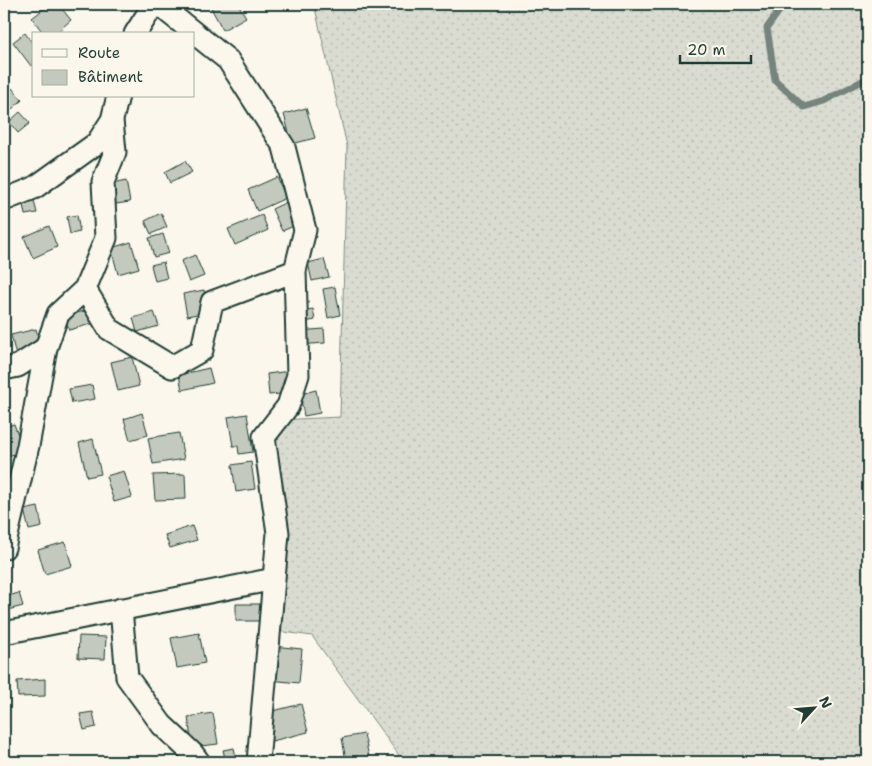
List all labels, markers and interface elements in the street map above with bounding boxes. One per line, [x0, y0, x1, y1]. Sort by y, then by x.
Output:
legend [32, 32, 195, 98]
scale bar [680, 32, 751, 64]
text: 20 m [687, 40, 726, 60]
text: Route [78, 43, 120, 63]
text: Bâtiment [78, 67, 143, 87]
north arrow [790, 684, 840, 734]
text: N [815, 693, 836, 711]

